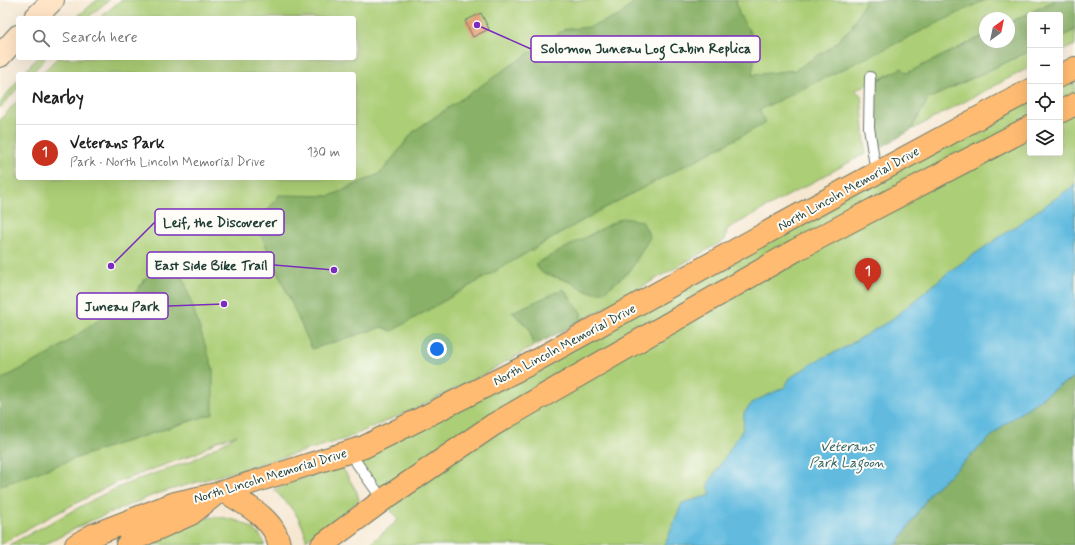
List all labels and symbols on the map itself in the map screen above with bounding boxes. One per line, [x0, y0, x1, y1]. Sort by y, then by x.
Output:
north arrow [979, 12, 1015, 48]
callout: Solomon Juneau Log Cabin Replica [531, 36, 760, 62]
text: Solomon Juneau Log Cabin Replica [541, 40, 751, 61]
street label: North Lincoln Memorial Drive [775, 143, 923, 235]
callout: Leif, the Discoverer [155, 209, 284, 235]
text: Leif, the Discoverer [163, 214, 278, 232]
callout: East Side Bike Trail [147, 252, 274, 278]
text: East Side Bike Trail [154, 257, 268, 275]
pin: 1 [855, 258, 881, 291]
callout: Juneau Park [77, 293, 168, 319]
text: Juneau Park [84, 298, 160, 316]
street label: North Lincoln Memorial Drive [490, 300, 639, 390]
your location [427, 339, 447, 359]
water label: Veterans Park Lagoon [809, 438, 885, 474]
street label: North Lincoln Memorial Drive [192, 445, 349, 508]

